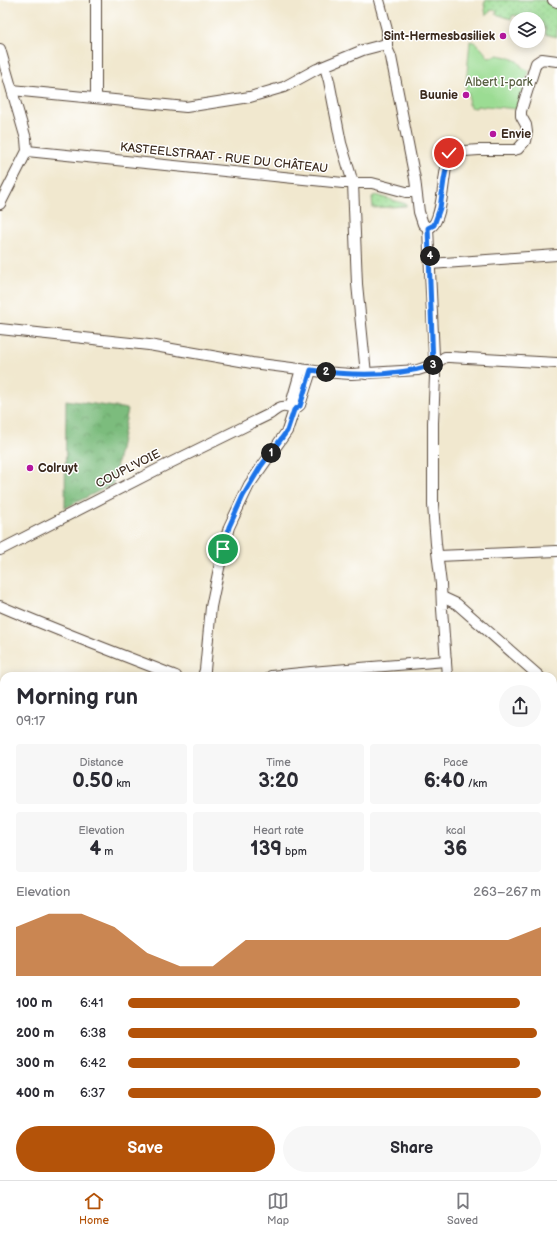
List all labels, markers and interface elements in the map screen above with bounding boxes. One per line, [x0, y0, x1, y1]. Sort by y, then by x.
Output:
map controls [509, 12, 545, 48]
button: layers [509, 12, 545, 48]
place label: Sint-Hermesbasiliek [384, 29, 496, 44]
marker: Sint-Hermesbasiliek [498, 31, 508, 41]
park label: Albert I-park [465, 75, 533, 90]
place label: Buunie [420, 88, 458, 103]
marker: Buunie [461, 90, 471, 100]
place label: Envie [501, 127, 531, 142]
marker: Envie [488, 129, 498, 139]
pin [432, 136, 466, 170]
street label: KASTEELSTRAAT - RUE DU CHÂTEAU [119, 138, 329, 176]
icon: check [438, 142, 460, 164]
pin: 4 [420, 246, 440, 266]
text: 4 [427, 249, 433, 262]
pin: 3 [423, 355, 443, 375]
text: 3 [430, 358, 436, 371]
pin: 2 [316, 362, 336, 382]
text: 2 [323, 365, 329, 378]
pin: 1 [261, 443, 281, 463]
street label: COUPL'VOIE [93, 446, 163, 492]
text: 1 [269, 446, 273, 459]
place label: Colruyt [38, 461, 78, 476]
marker: Colruyt [25, 463, 35, 473]
pin [206, 532, 240, 566]
icon: arrive [212, 538, 234, 560]
text: Morning run [16, 684, 138, 711]
button: share [499, 685, 541, 727]
text: 09:17 [16, 713, 45, 729]
text: Distance [80, 756, 123, 769]
text: Time [266, 756, 291, 769]
text: Pace [443, 756, 468, 769]
text: 0.50 [72, 769, 113, 793]
text: 3:20 [258, 769, 299, 793]
text: 6:40 [424, 769, 465, 793]
text: km [113, 777, 131, 790]
text: /km [465, 777, 487, 790]
text: Elevation [79, 824, 124, 837]
text: Heart rate [253, 824, 304, 837]
text: kcal [446, 824, 465, 837]
text: 4 [90, 837, 101, 861]
text: 139 [250, 837, 282, 861]
text: 36 [444, 837, 467, 861]
text: m [101, 845, 113, 858]
text: bpm [282, 845, 307, 858]
text: Elevation [16, 884, 70, 900]
text: 263–267 m [473, 884, 541, 900]
text: 100 m [16, 995, 52, 1011]
text: 6:41 [80, 995, 104, 1011]
text: 200 m [16, 1025, 54, 1041]
text: 6:38 [80, 1025, 106, 1041]
text: 300 m [16, 1055, 54, 1071]
text: 6:42 [80, 1055, 106, 1071]
text: 400 m [16, 1085, 54, 1101]
text: 6:37 [80, 1085, 105, 1101]
button: Save [16, 1126, 275, 1172]
button: Share [283, 1126, 541, 1172]
tab: Home [79, 1190, 109, 1227]
tab: Map [267, 1190, 289, 1227]
tab: Saved [447, 1190, 478, 1227]

